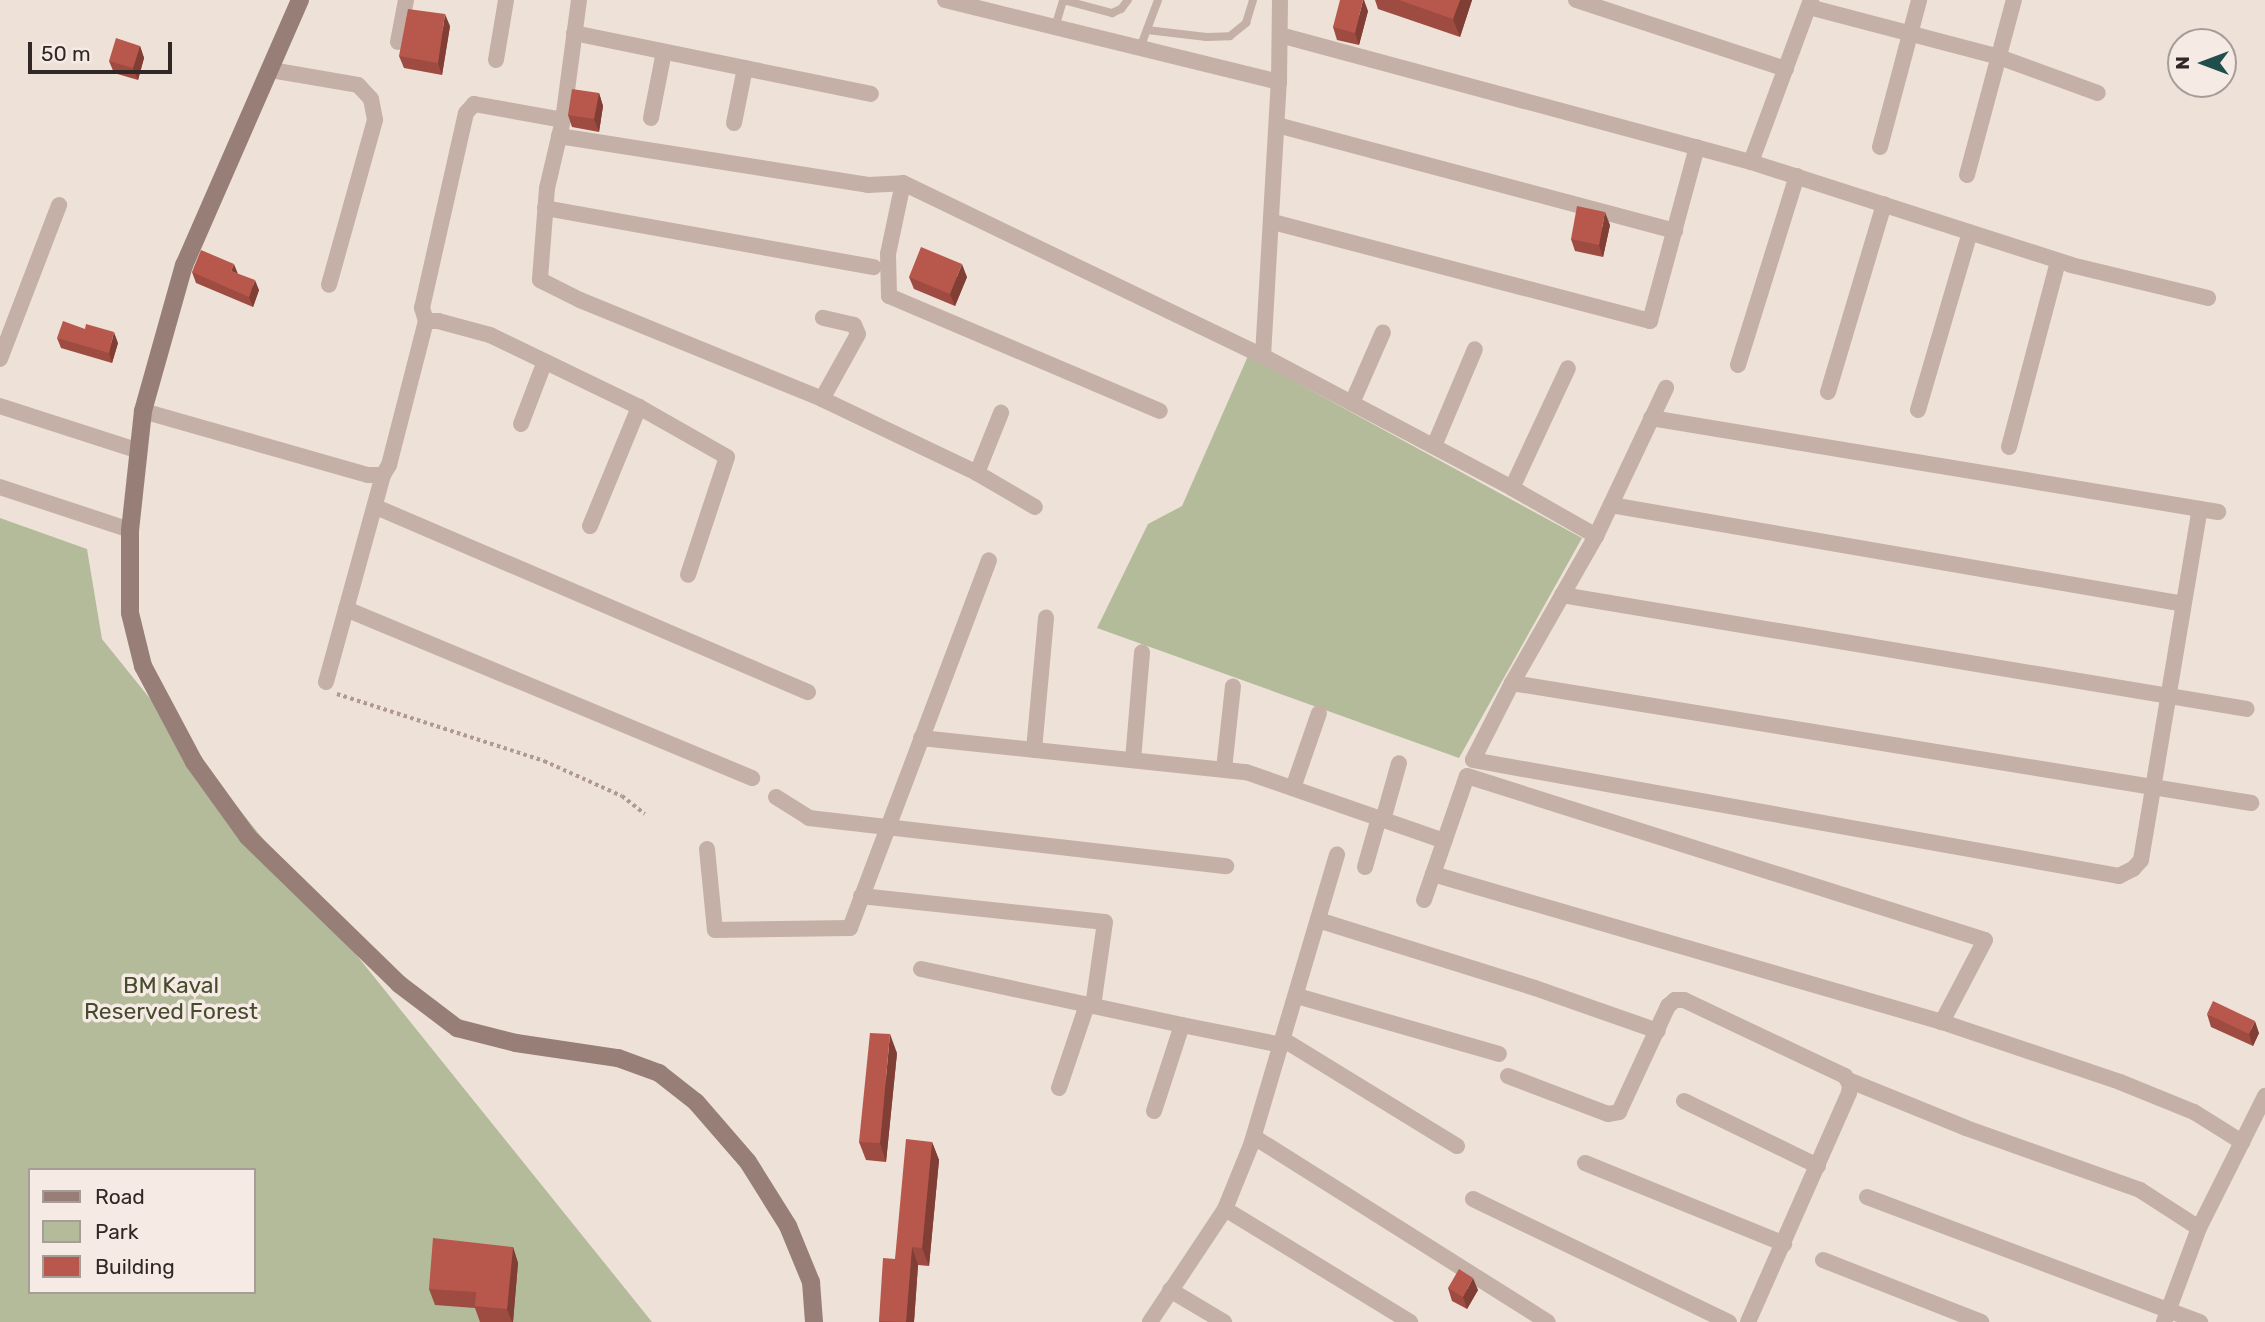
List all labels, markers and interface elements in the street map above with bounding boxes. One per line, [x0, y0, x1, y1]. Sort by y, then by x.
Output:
scale bar [32, 28, 175, 72]
north arrow [2167, 28, 2237, 98]
text: 50 m [41, 41, 91, 66]
text: N [2171, 56, 2194, 70]
park label: BM Kaval Reserved Forest [84, 971, 258, 1025]
legend [28, 1168, 256, 1294]
text: Road [95, 1184, 145, 1209]
text: Park [95, 1219, 139, 1244]
text: Building [95, 1254, 175, 1279]

